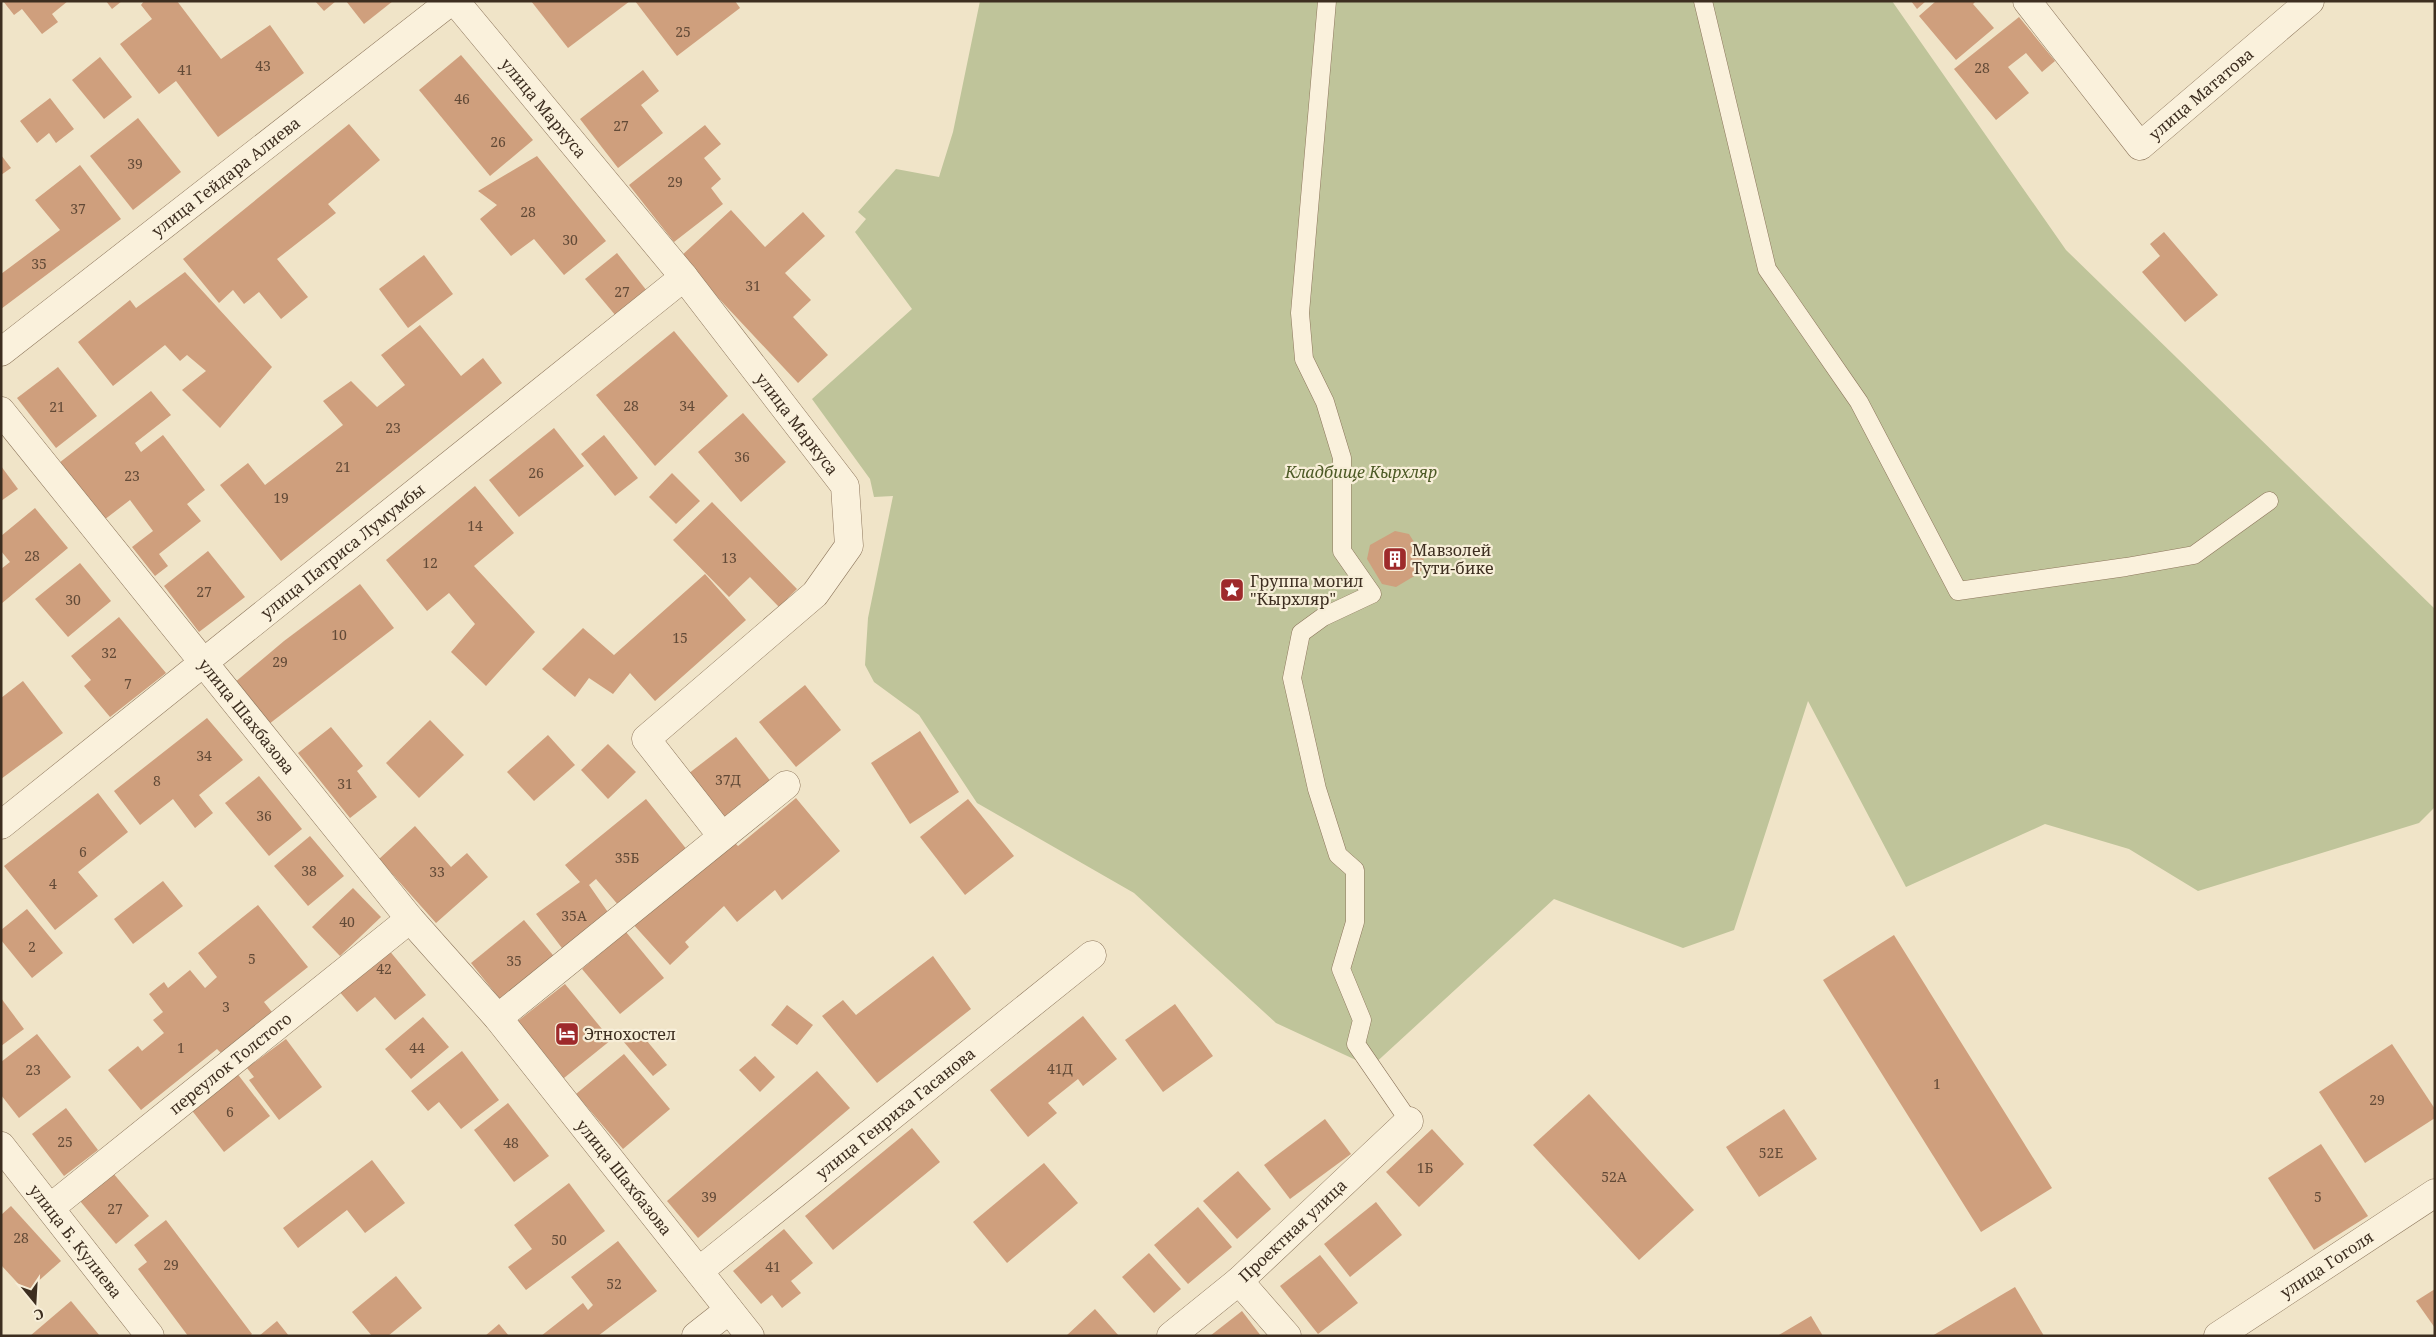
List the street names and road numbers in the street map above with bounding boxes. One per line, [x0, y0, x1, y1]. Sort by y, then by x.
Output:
street label: улица Мататова [2144, 43, 2258, 145]
street label: улица Маркуса [496, 53, 592, 163]
street label: улица Гейдара Алиева [147, 112, 305, 242]
street label: улица Маркуса [751, 368, 844, 480]
street label: улица Патриса Лумумбы [256, 478, 429, 624]
street label: улица Шахбазова [194, 654, 300, 779]
street label: переулок Толстого [164, 1007, 296, 1119]
street label: улица Генриха Гасанова [811, 1042, 980, 1184]
street label: улица Шахбазова [571, 1115, 677, 1240]
street label: Проектная улица [1234, 1174, 1351, 1287]
street label: улица Б. Кулиева [24, 1180, 127, 1303]
street label: улица Гоголя [2276, 1226, 2378, 1303]

